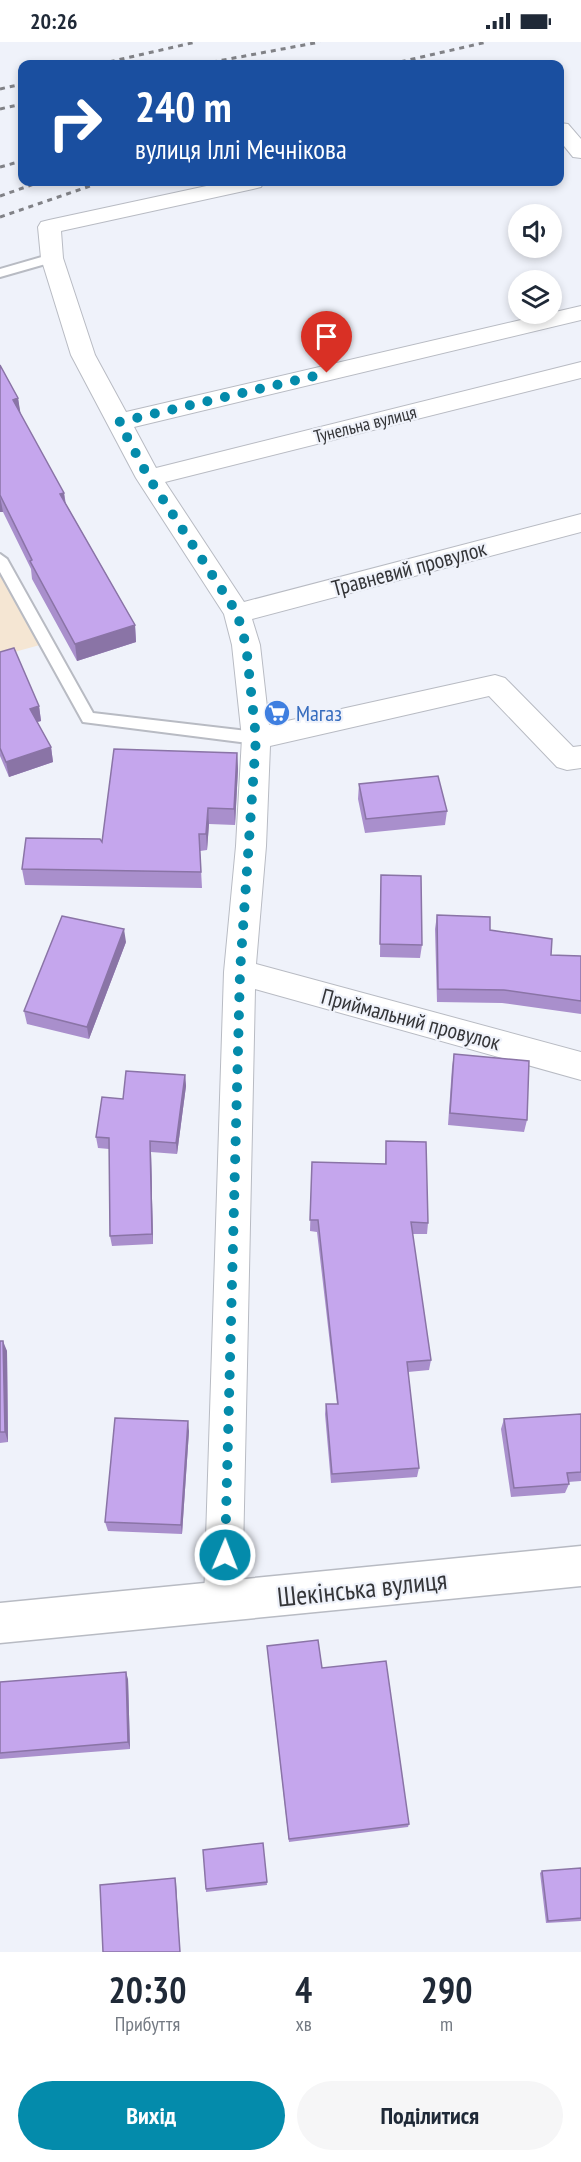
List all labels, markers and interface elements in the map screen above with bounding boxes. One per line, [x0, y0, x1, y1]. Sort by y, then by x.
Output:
text: 20:26 [30, 7, 78, 35]
text: 240 m [135, 79, 232, 134]
icon: right [36, 84, 114, 162]
text: вулиця Іллі Мечнікова [135, 132, 347, 166]
map controls [508, 204, 562, 324]
button: sound [508, 204, 562, 258]
button: layers [508, 270, 562, 324]
pin [301, 311, 352, 373]
icon: arrive [310, 320, 343, 353]
street label: Тунельна вулиця [311, 400, 419, 448]
street label: Травневий провулок [329, 534, 490, 602]
supermarket icon: Магаз [262, 698, 292, 728]
place label: Магаз [296, 699, 342, 727]
street label: Приймальний провулок [319, 982, 504, 1056]
position arrow [193, 1523, 257, 1587]
street label: Шекінська вулиця [275, 1562, 449, 1614]
text: 20:30 [109, 1966, 186, 2013]
text: 4 [295, 1966, 312, 2013]
text: 290 [421, 1966, 472, 2013]
text: Прибуття [115, 2011, 180, 2037]
text: хв [295, 2011, 312, 2037]
text: m [440, 2011, 453, 2037]
button: Вихід [18, 2081, 285, 2150]
button: Поділитися [297, 2081, 563, 2150]

